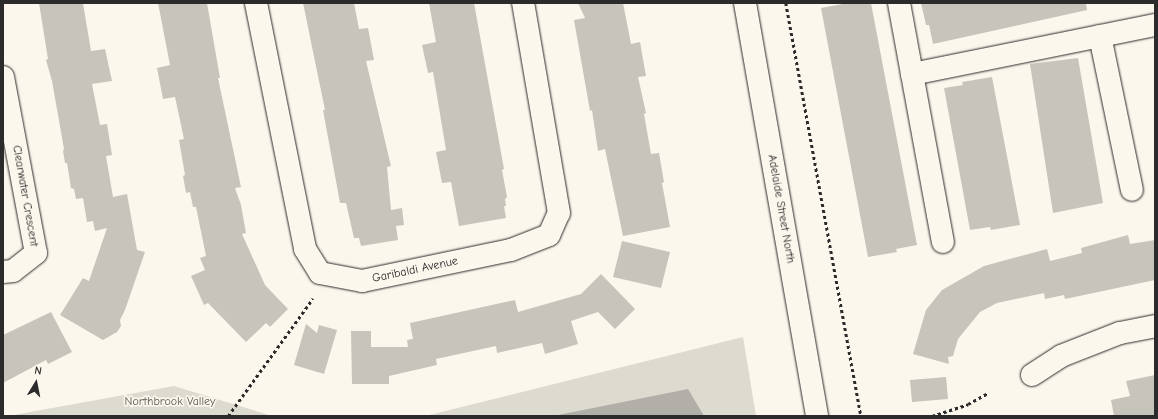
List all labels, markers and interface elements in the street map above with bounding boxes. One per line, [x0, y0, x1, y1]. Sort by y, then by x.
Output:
street label: Clearwater Crescent [9, 144, 41, 248]
street label: Adelaide Street North [764, 153, 798, 265]
street label: Garibaldi Avenue [371, 254, 459, 286]
north arrow [16, 363, 56, 403]
text: N [34, 364, 43, 378]
park label: Northbrook Valley [125, 395, 215, 409]

